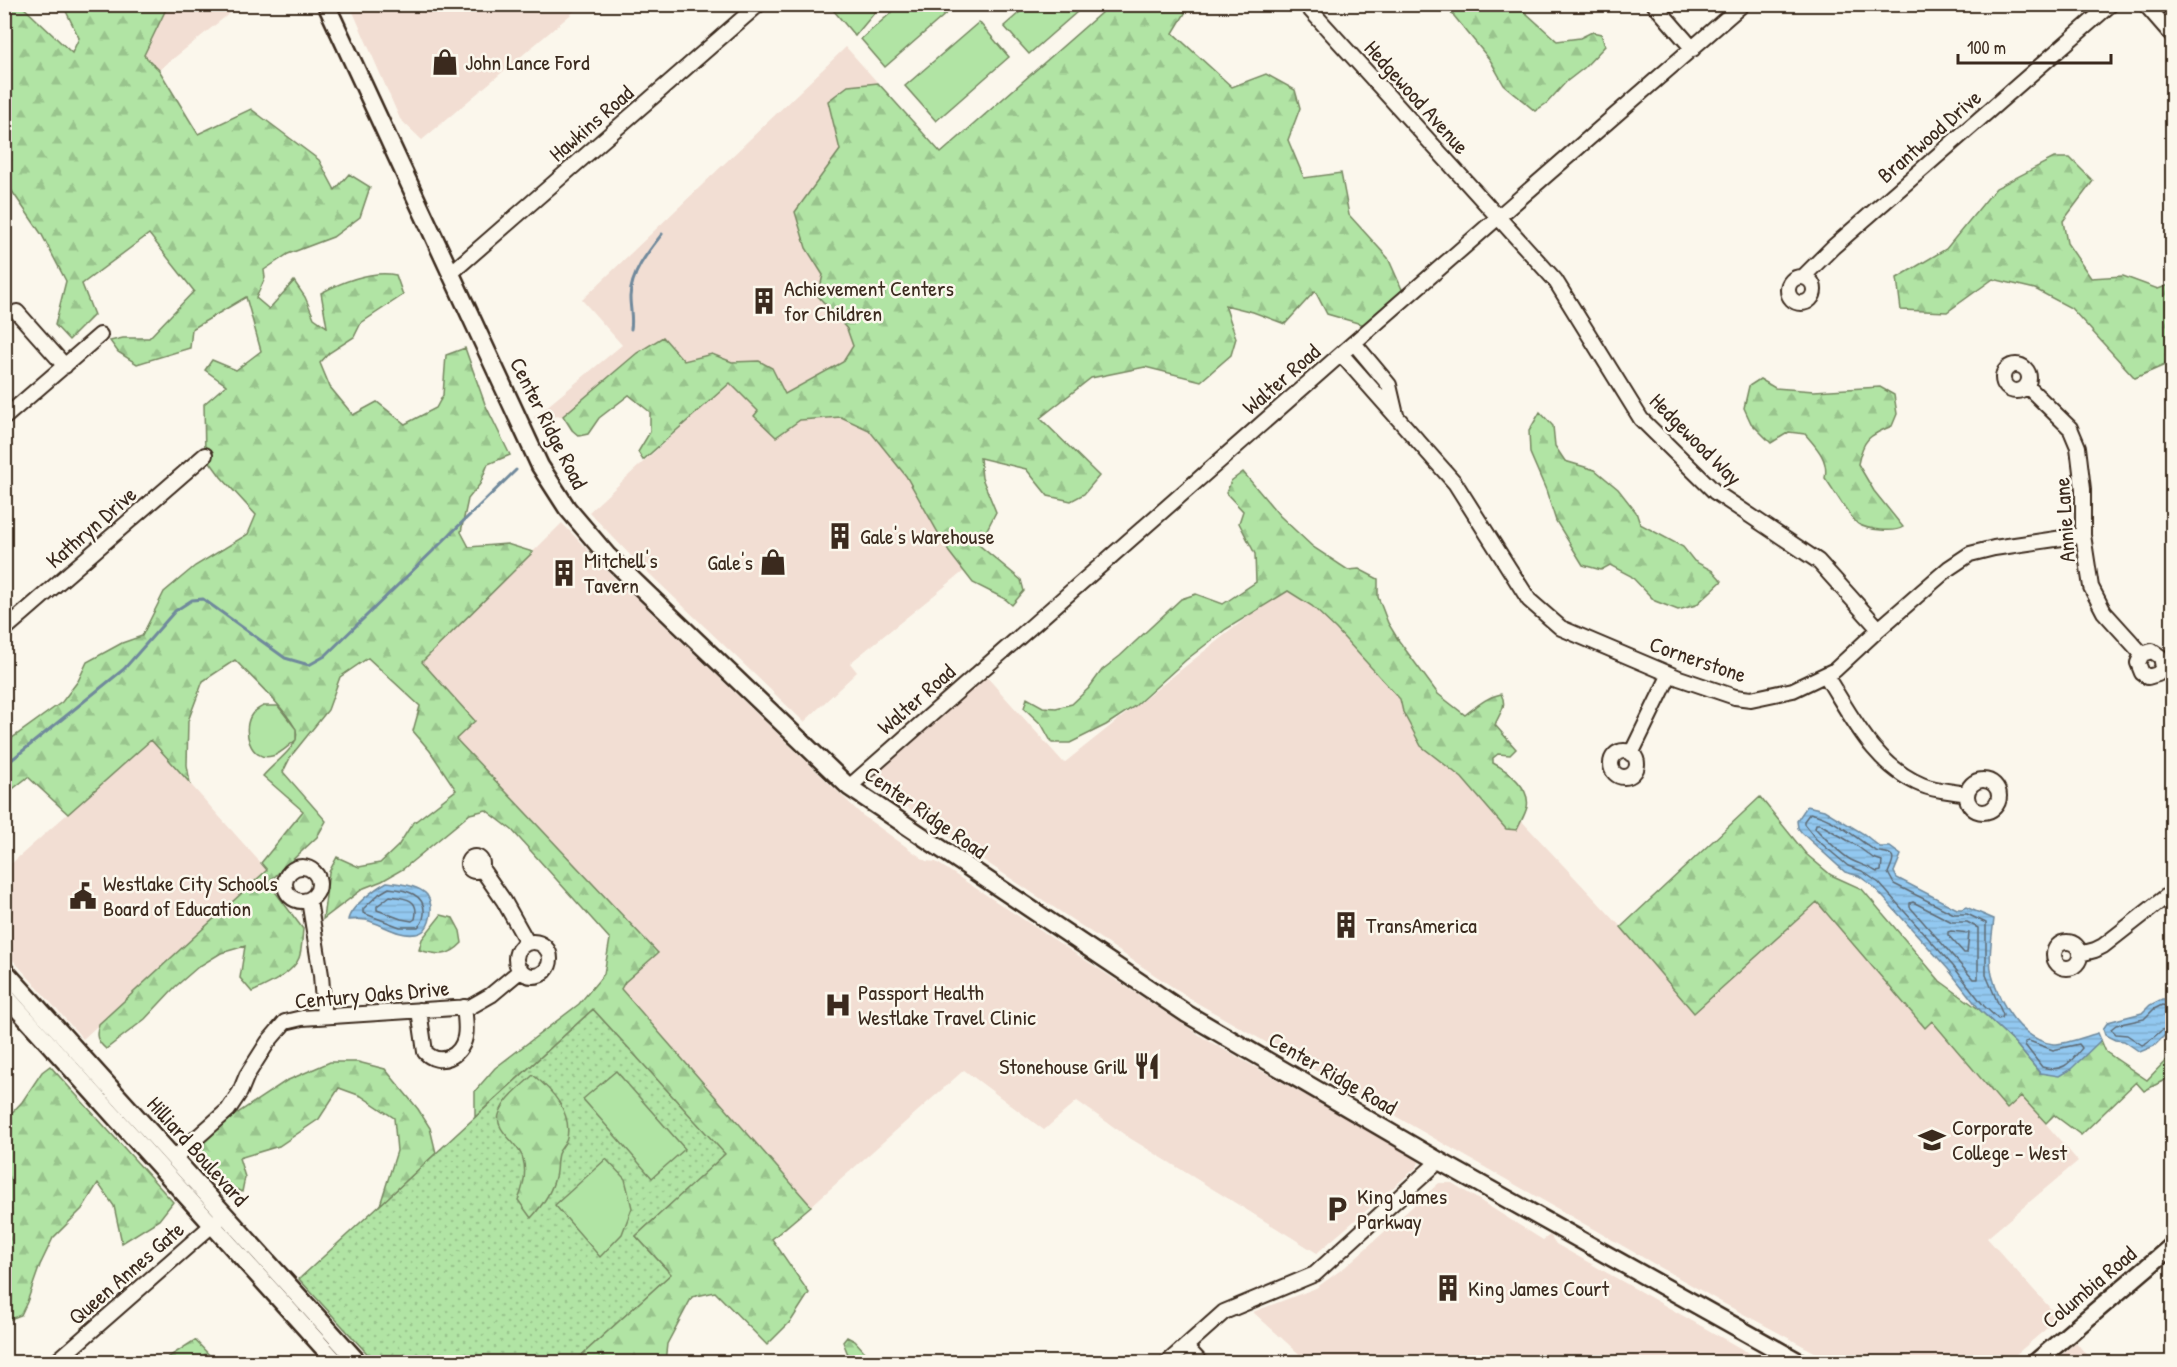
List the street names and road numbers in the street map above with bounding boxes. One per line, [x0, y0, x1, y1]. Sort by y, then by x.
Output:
street label: Hedgewood Avenue [1358, 34, 1476, 161]
street label: Hawkins Road [542, 78, 640, 168]
street label: Brantwood Drive [1871, 82, 1988, 190]
street label: Walter Road [1236, 337, 1327, 421]
street label: Center Ridge Road [503, 352, 595, 494]
street label: Hedgewood Way [1643, 386, 1749, 492]
street label: Annie Lane [2046, 476, 2082, 563]
street label: Kathryn Drive [39, 479, 143, 575]
street label: Cornerstone [1646, 629, 1750, 690]
street label: Walter Road [871, 657, 962, 741]
street label: Center Ridge Road [859, 758, 994, 866]
street label: Century Oaks Drive [294, 972, 451, 1016]
street label: Center Ridge Road [1263, 1024, 1403, 1122]
street label: Hilliard Boulevard [141, 1090, 256, 1213]
street label: Queen Annes Gate [62, 1214, 190, 1332]
street label: Columbia Road [2036, 1239, 2143, 1335]

